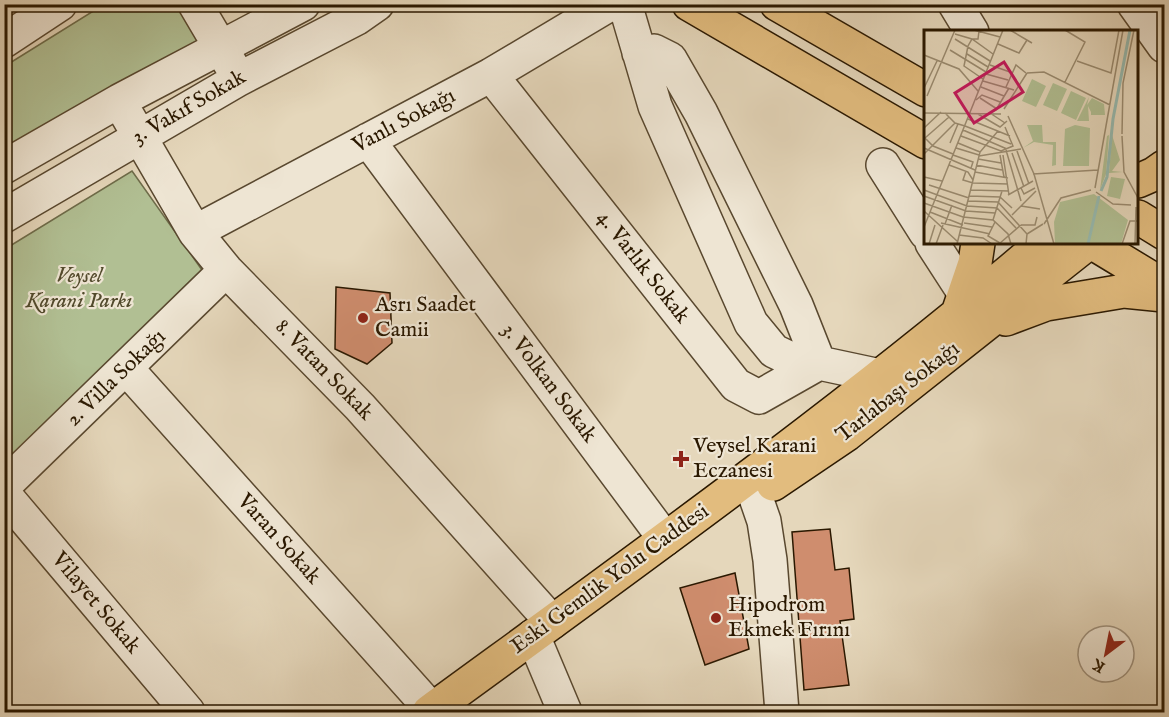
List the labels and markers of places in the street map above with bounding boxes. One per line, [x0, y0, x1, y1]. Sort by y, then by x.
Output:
place label: Asrı Saadet Camii [374, 291, 476, 344]
marker: Asrı Saadet Camii [356, 311, 370, 325]
place label: Veysel Karani Eczanesi [692, 432, 817, 485]
marker: Veysel Karani Eczanesi [674, 452, 688, 466]
place label: Hipodrom Ekmek Fırını [728, 591, 850, 644]
marker: Hipodrom Ekmek Fırını [709, 611, 723, 625]

